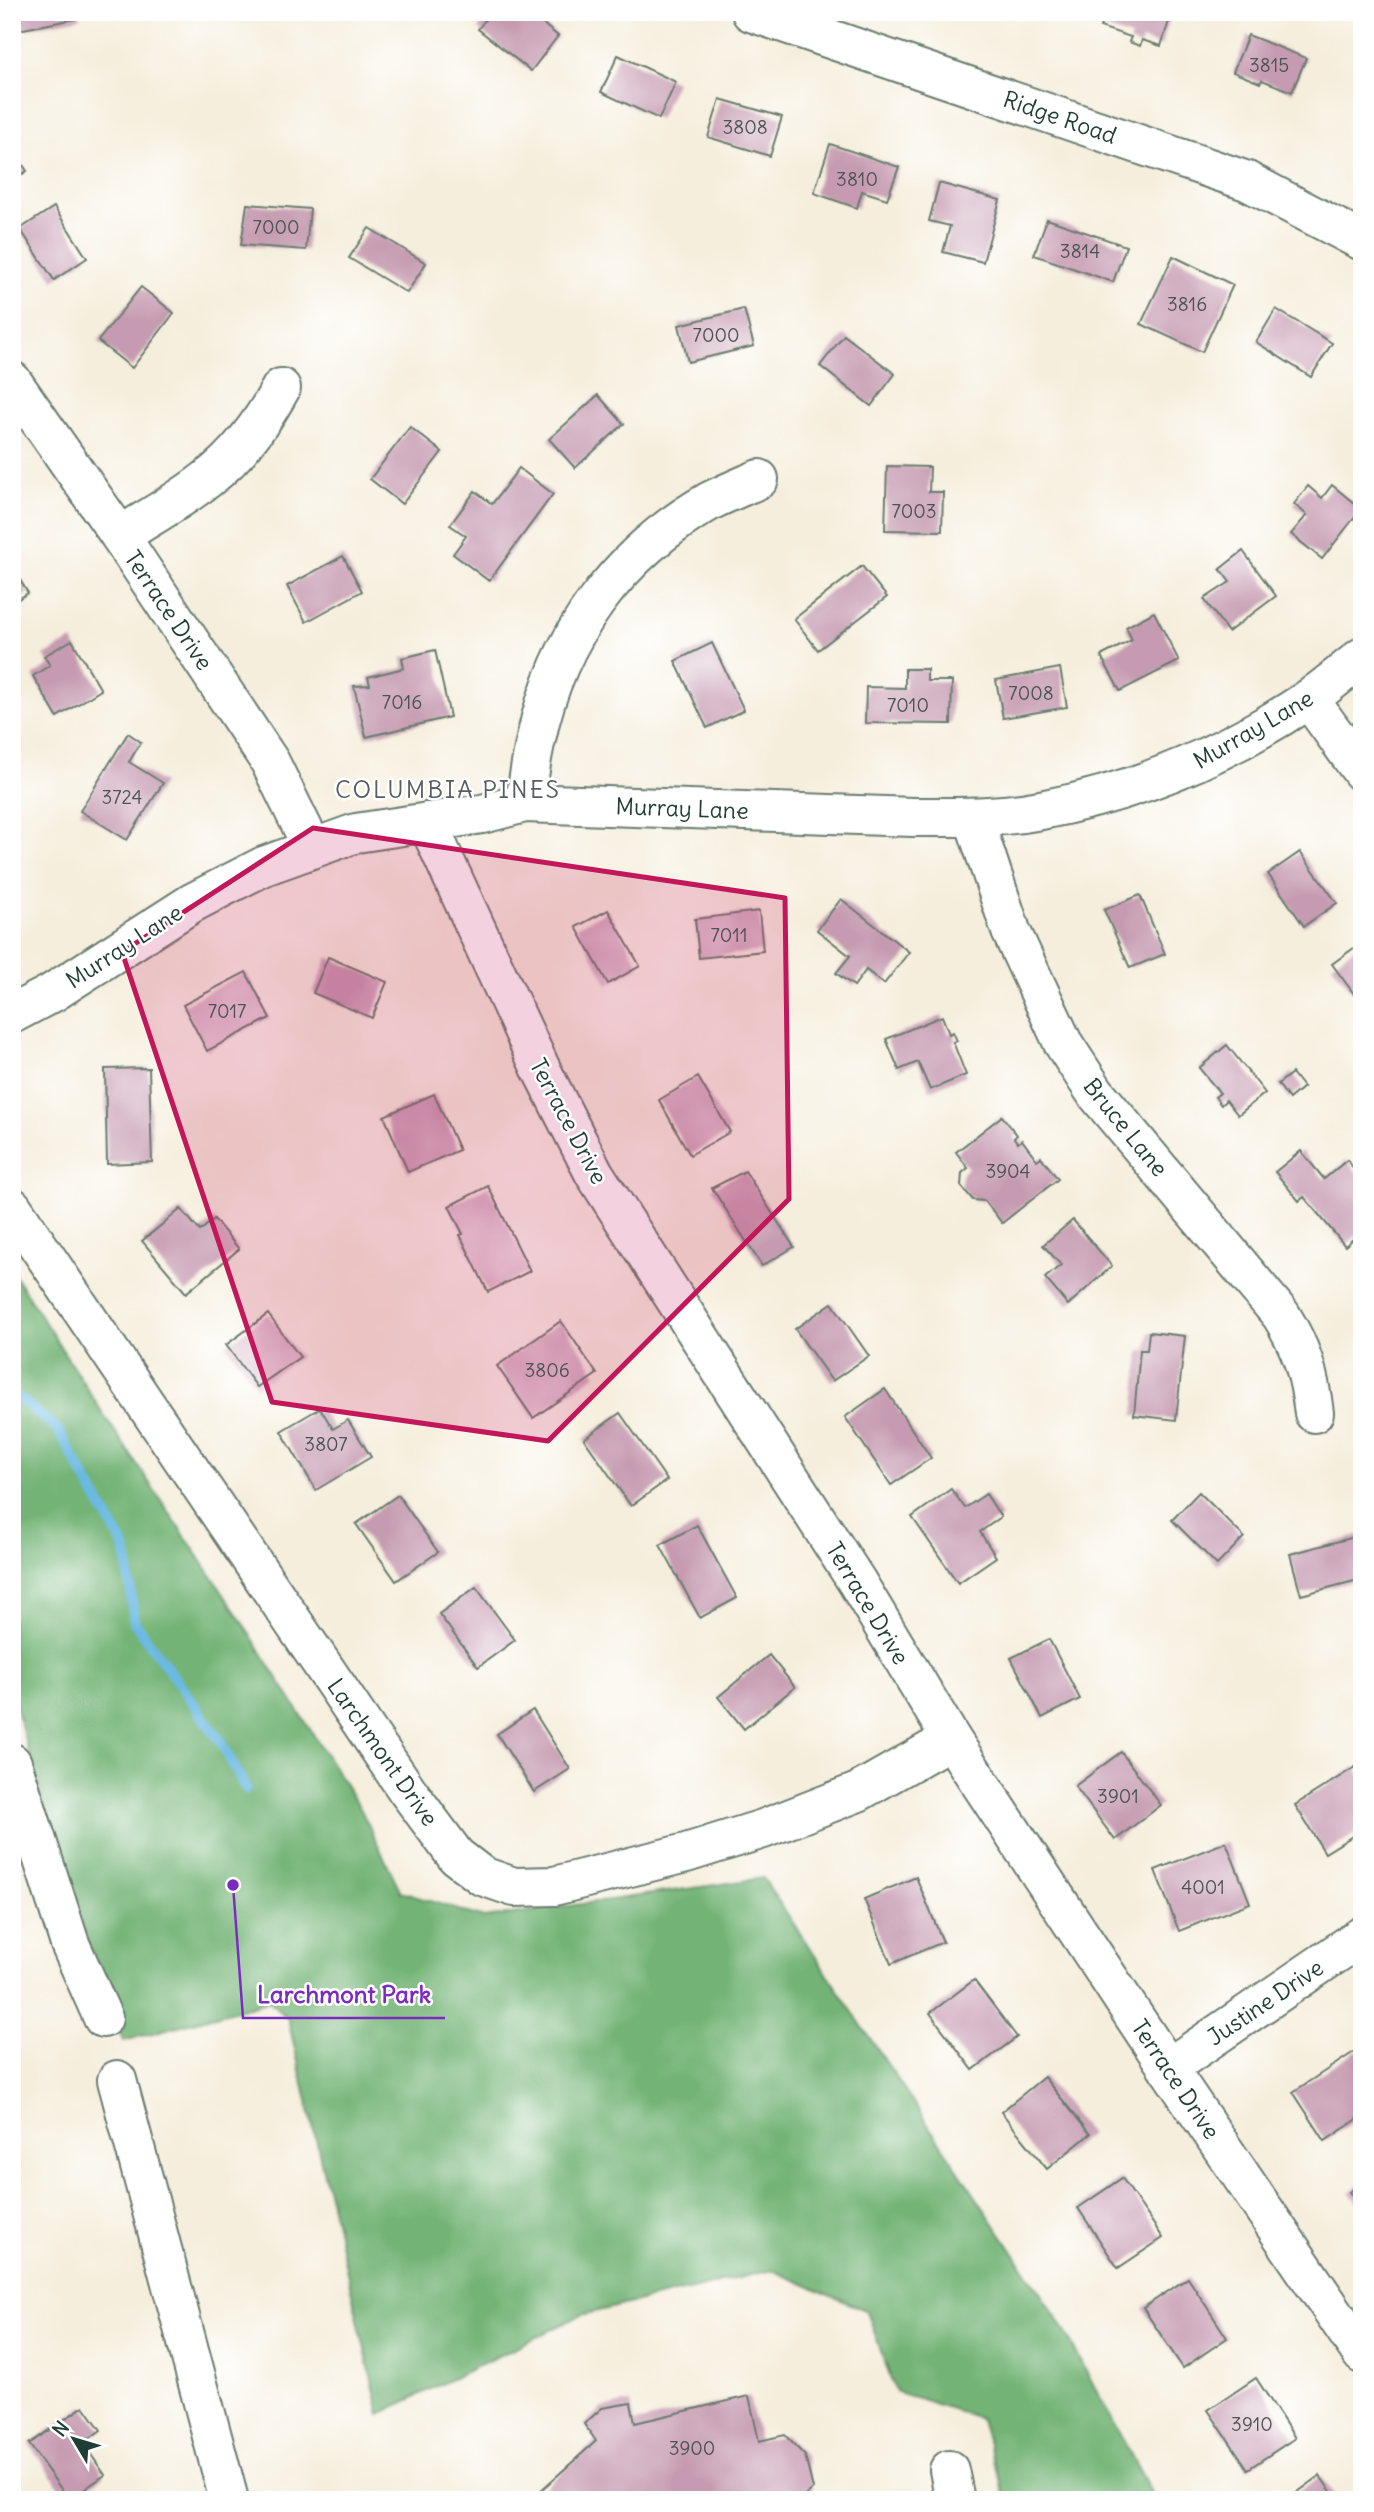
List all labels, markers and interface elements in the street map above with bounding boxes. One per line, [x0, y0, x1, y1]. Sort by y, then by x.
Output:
house number: 3815 [1249, 53, 1289, 77]
street label: Ridge Road [1000, 84, 1120, 150]
house number: 3808 [722, 115, 768, 139]
house number: 3810 [836, 167, 878, 191]
house number: 7000 [253, 215, 299, 239]
house number: 3814 [1060, 239, 1100, 263]
house number: 3816 [1167, 292, 1207, 316]
house number: 7000 [693, 323, 739, 347]
house number: 7003 [891, 499, 937, 523]
street label: Terrace Drive [118, 545, 220, 675]
house number: 7008 [1008, 681, 1054, 705]
street label: Murray Lane [1188, 683, 1318, 775]
house number: 7016 [382, 690, 422, 714]
house number: 7010 [887, 693, 929, 717]
district label: COLUMBIA PINES [335, 774, 561, 804]
house number: 3724 [101, 785, 143, 809]
street label: Murray Lane [615, 791, 749, 825]
street label: Murray Lane [60, 898, 188, 994]
house number: 7011 [711, 923, 747, 947]
house number: 7017 [208, 999, 246, 1023]
street label: Terrace Drive [524, 1053, 614, 1189]
street label: Bruce Lane [1078, 1072, 1174, 1182]
house number: 3904 [985, 1159, 1031, 1183]
house number: 3806 [524, 1358, 570, 1382]
house number: 3807 [304, 1432, 348, 1456]
street label: Terrace Drive [820, 1536, 916, 1670]
street label: Larchmont Drive [321, 1673, 445, 1831]
house number: 3901 [1097, 1784, 1139, 1808]
house number: 4001 [1181, 1875, 1225, 1899]
street label: Justine Drive [1201, 1952, 1329, 2052]
callout: Larchmont Park [243, 1973, 445, 2018]
text: Larchmont Park [257, 1979, 431, 2009]
street label: Terrace Drive [1125, 2014, 1227, 2144]
north arrow [38, 2404, 108, 2474]
house number: 3910 [1231, 2412, 1273, 2436]
text: N [47, 2416, 74, 2441]
house number: 3900 [669, 2436, 715, 2460]

